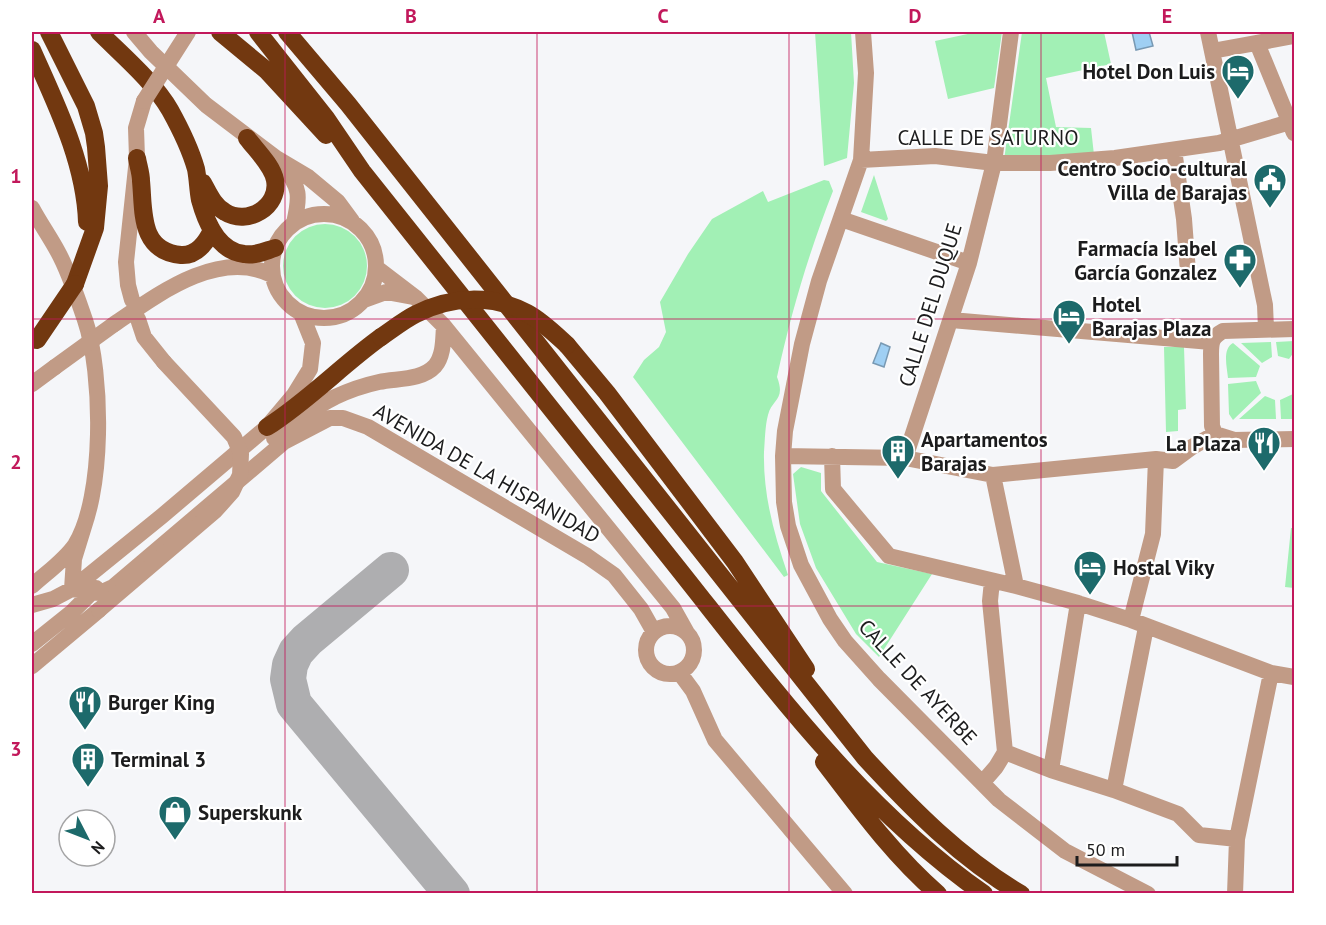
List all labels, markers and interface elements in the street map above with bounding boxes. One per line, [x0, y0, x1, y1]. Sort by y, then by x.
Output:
text: A [153, 3, 166, 29]
text: B [405, 3, 417, 29]
text: C [657, 3, 669, 29]
text: D [909, 3, 922, 29]
text: E [1162, 3, 1172, 29]
hotel icon: Hotel Don Luis [1220, 53, 1256, 100]
place label: Hotel Don Luis [1082, 58, 1215, 85]
street label: CALLE DE SATURNO [897, 124, 1079, 151]
place label: Centro Socio-cultural Villa de Barajas [1057, 155, 1248, 206]
public building icon: Centro Socio-cultural Villa de Barajas [1252, 162, 1288, 209]
text: 1 [10, 163, 22, 189]
street label: CALLE DEL DUQUE [892, 220, 968, 390]
place label: Farmacía Isabel García Gonzalez [1074, 235, 1218, 286]
pharmacy icon: Farmacía Isabel García Gonzalez [1222, 242, 1258, 289]
place label: Hotel Barajas Plaza [1092, 291, 1211, 342]
hotel icon: Hotel Barajas Plaza [1051, 298, 1087, 345]
street label: AVENIDA DE LA HISPANIDAD [369, 397, 605, 549]
restaurant icon: La Plaza [1246, 425, 1282, 472]
place label: Apartamentos Barajas [921, 426, 1048, 477]
place label: La Plaza [1166, 430, 1241, 457]
building icon: Apartamentos Barajas [880, 433, 916, 480]
text: 2 [10, 449, 22, 475]
hotel icon: Hostal Viky [1072, 549, 1108, 596]
place label: Hostal Viky [1113, 554, 1215, 581]
street label: CALLE DE AYERBE [853, 614, 983, 750]
restaurant icon: Burger King [67, 684, 103, 731]
place label: Burger King [108, 689, 215, 716]
text: 3 [10, 736, 22, 762]
building icon: Terminal 3 [70, 741, 106, 788]
place label: Terminal 3 [111, 746, 206, 773]
shop icon: Superskunk [157, 794, 193, 841]
place label: Superskunk [198, 799, 303, 826]
north arrow [57, 808, 117, 868]
scale bar [1077, 829, 1178, 867]
text: N [87, 837, 109, 859]
text: 50 m [1086, 838, 1125, 861]

